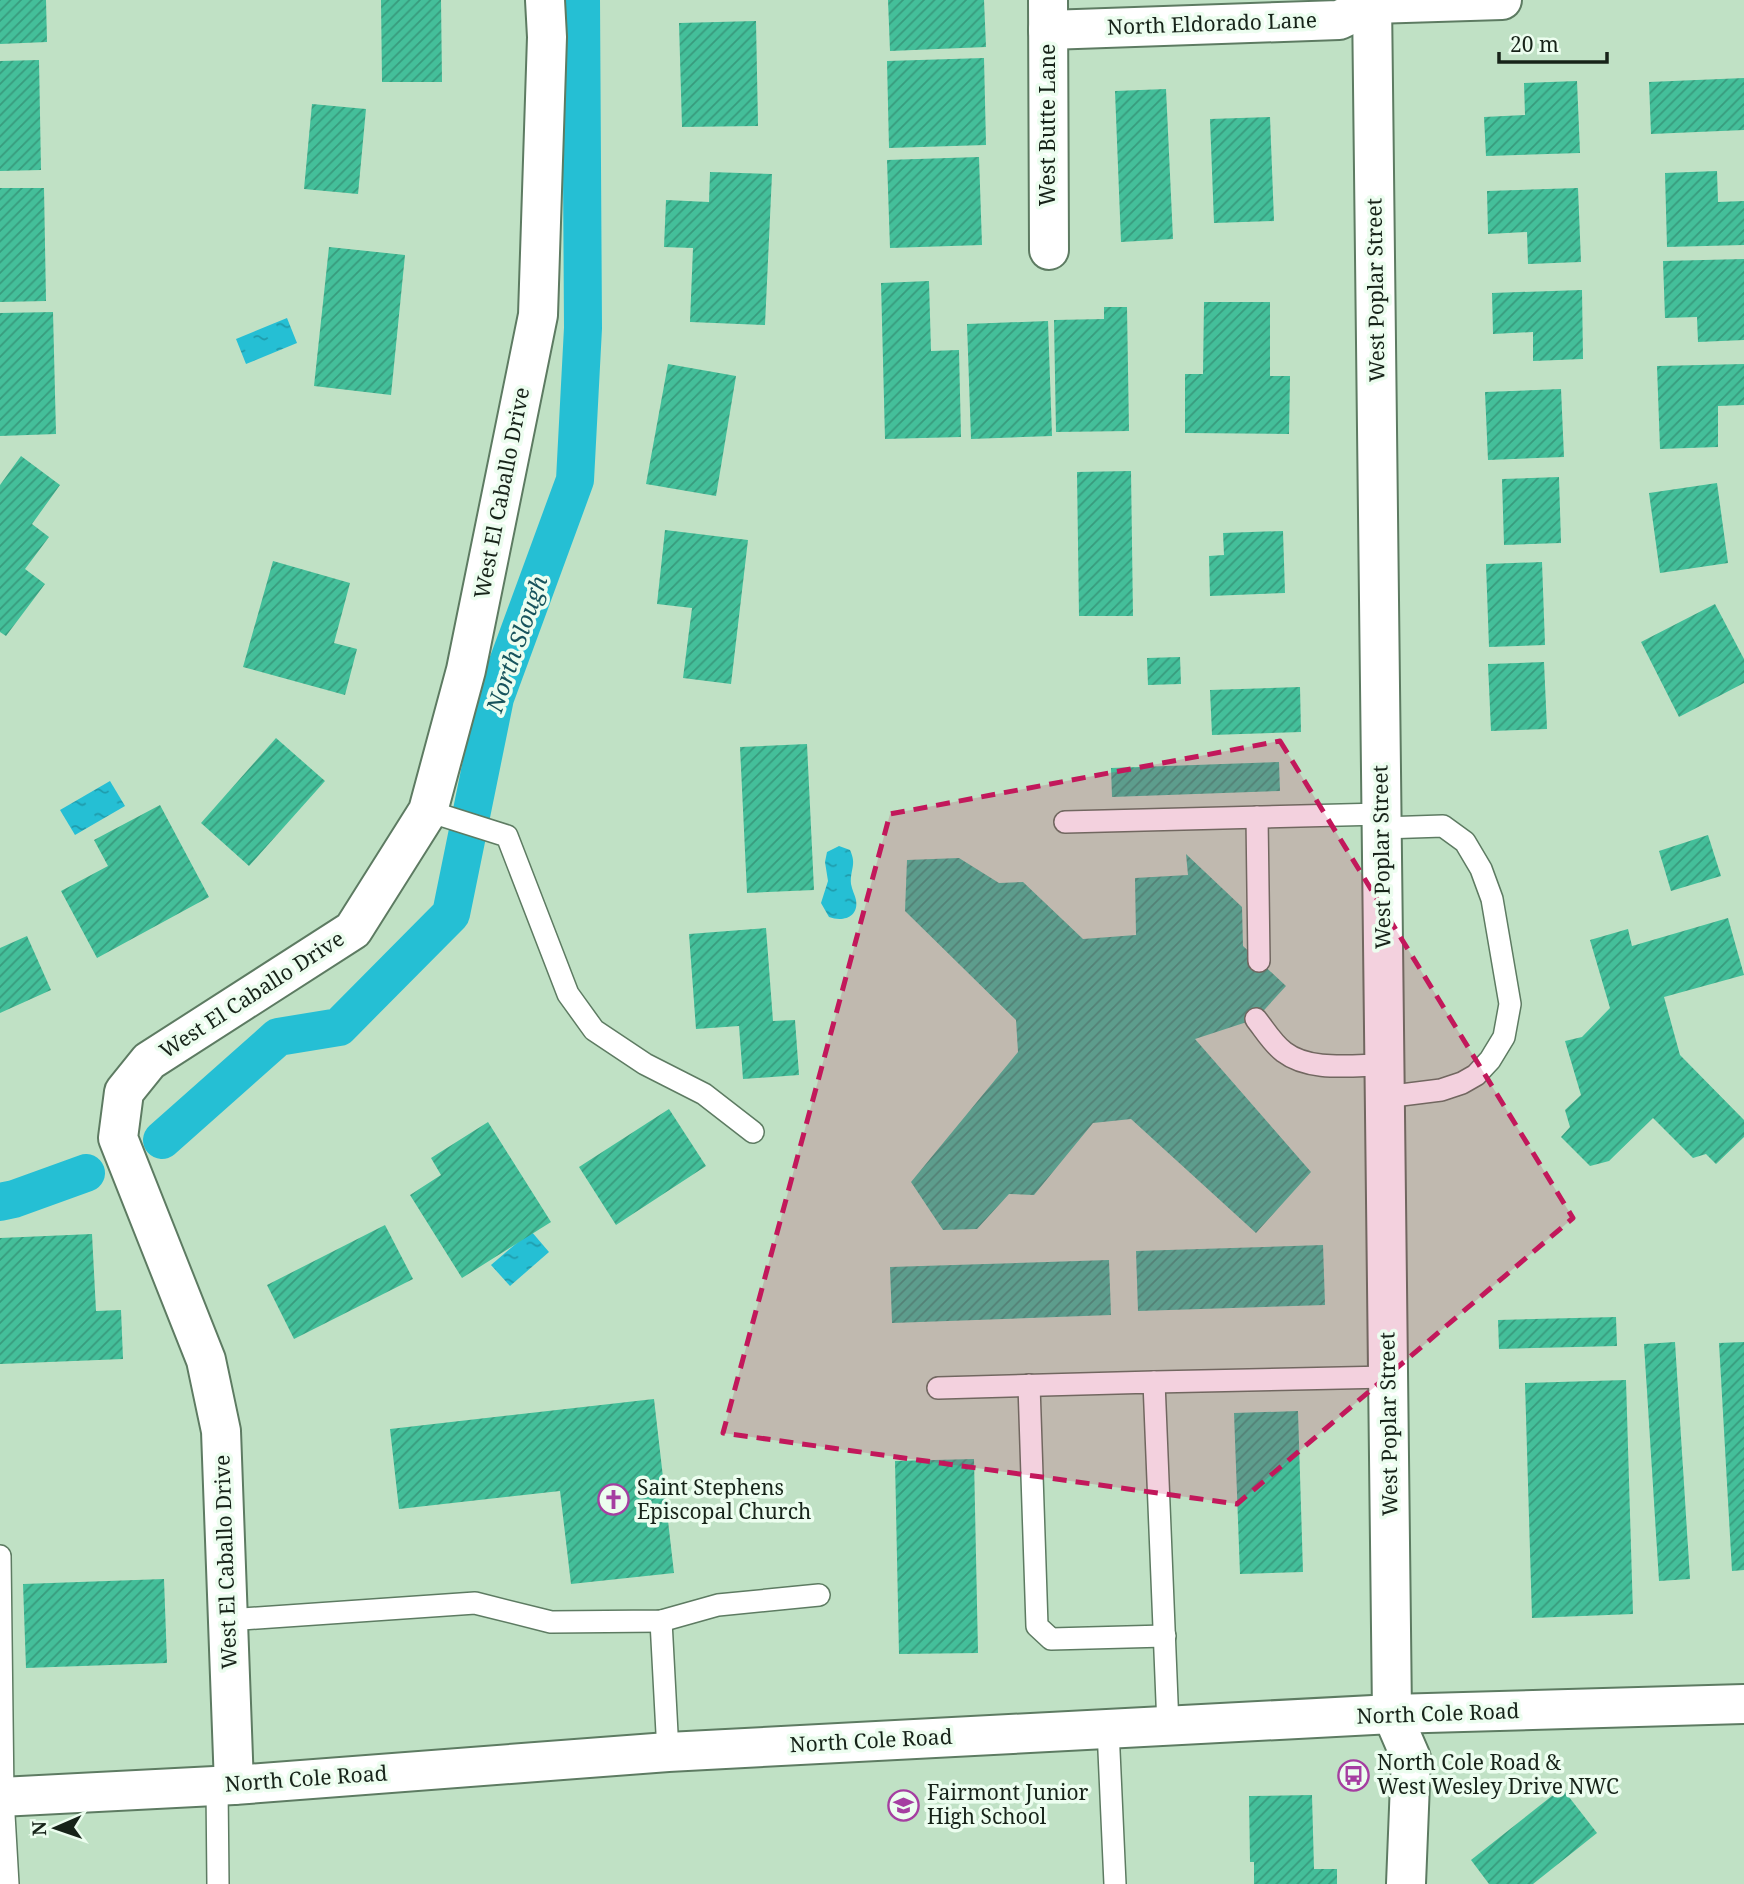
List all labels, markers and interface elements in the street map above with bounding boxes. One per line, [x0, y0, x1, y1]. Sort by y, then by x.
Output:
street label: North Eldorado Lane [1106, 5, 1318, 41]
scale bar [1499, 21, 1608, 65]
text: 20 m [1510, 30, 1559, 58]
street label: West Butte Lane [1033, 44, 1061, 206]
street label: West Poplar Street [1359, 198, 1391, 382]
street label: West El Caballo Drive [467, 385, 535, 601]
water label: North Slough [477, 571, 554, 717]
street label: West Poplar Street [1365, 765, 1397, 949]
street label: West El Caballo Drive [154, 924, 349, 1064]
street label: West Poplar Street [1372, 1332, 1404, 1516]
street label: West El Caballo Drive [207, 1454, 243, 1670]
place label: Saint Stephens Episcopal Church [637, 1473, 811, 1525]
church icon: Saint Stephens Episcopal Church [597, 1483, 631, 1517]
street label: North Cole Road [1356, 1696, 1520, 1730]
street label: North Cole Road [789, 1722, 953, 1758]
place label: North Cole Road & West Wesley Drive NWC [1377, 1748, 1619, 1800]
street label: North Cole Road [224, 1758, 388, 1798]
bus stop icon: North Cole Road & West Wesley Drive NWC [1337, 1758, 1371, 1792]
place label: Fairmont Junior High School [927, 1778, 1089, 1830]
school or university icon: Fairmont Junior High School [887, 1788, 921, 1822]
north arrow [21, 1793, 91, 1863]
text: N [26, 1821, 52, 1837]

